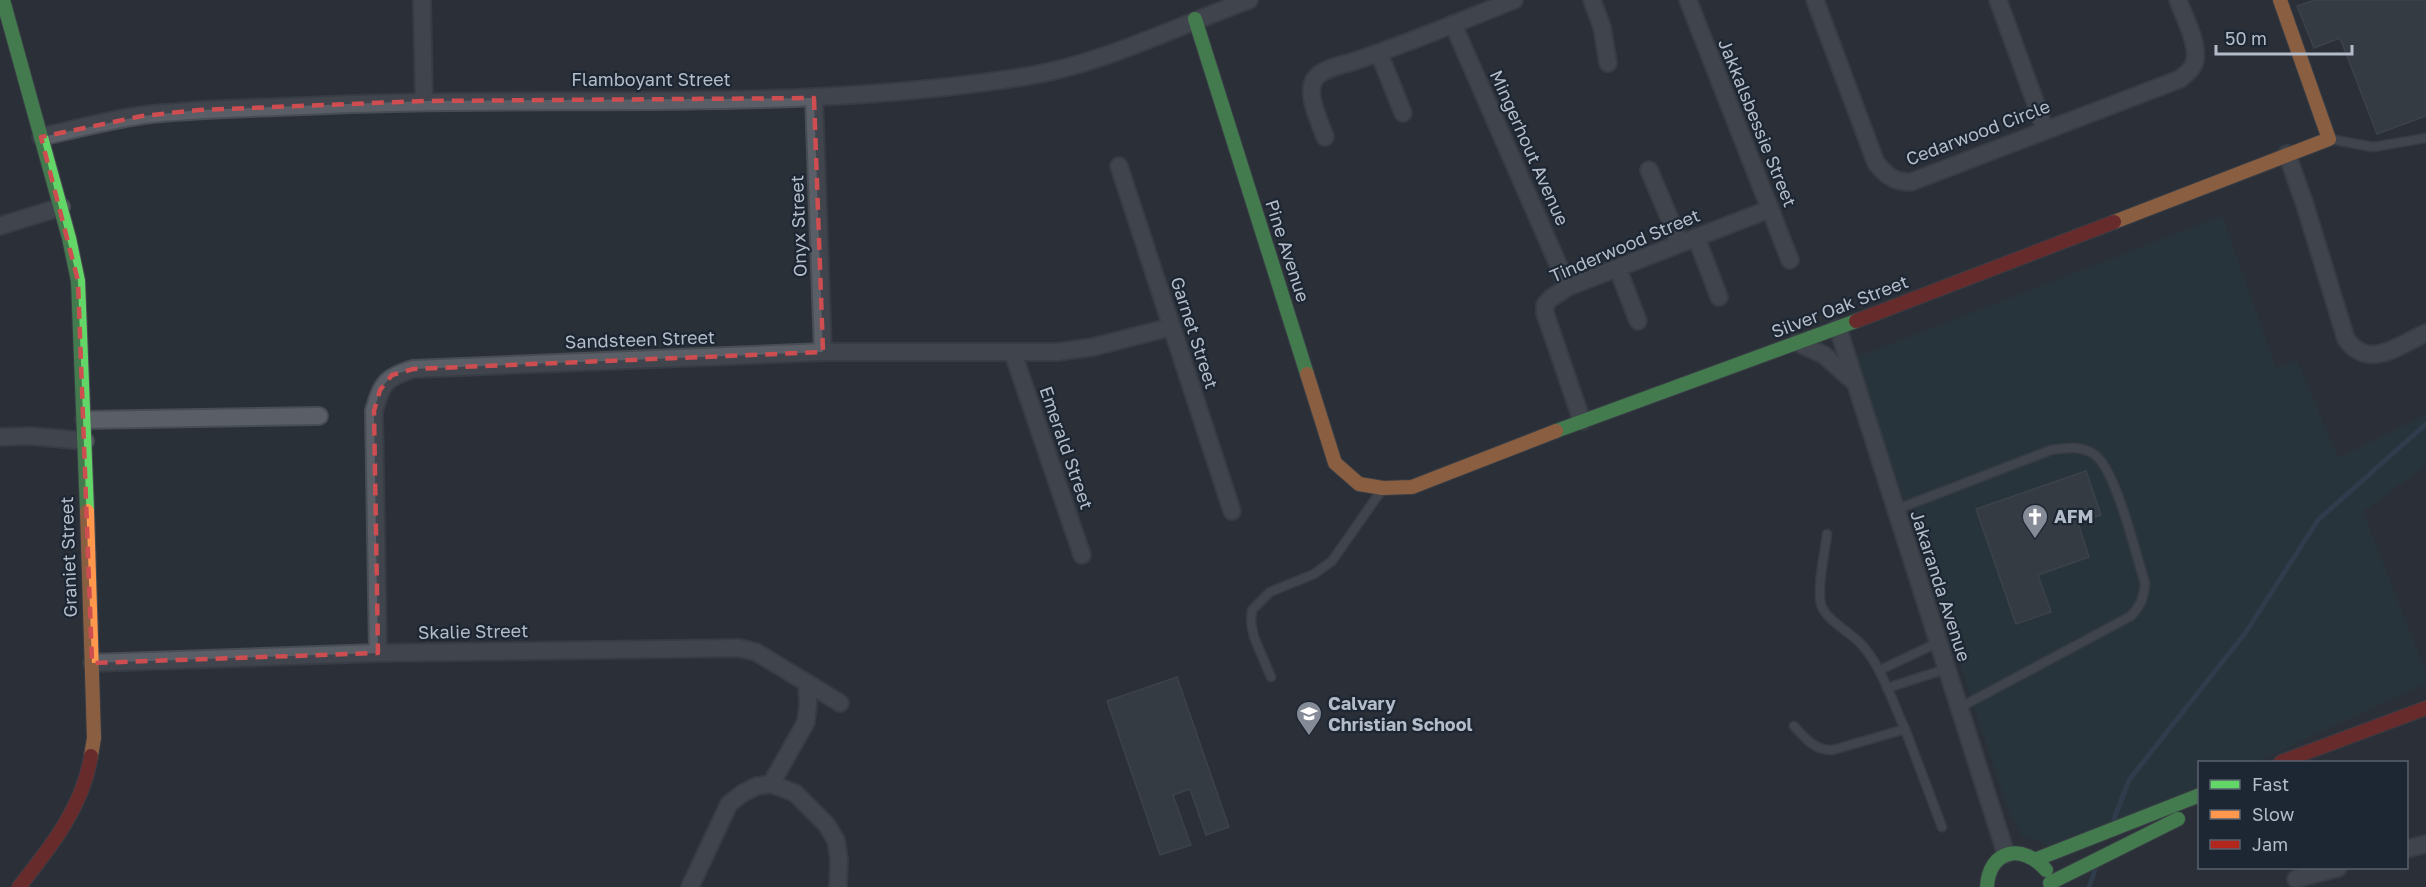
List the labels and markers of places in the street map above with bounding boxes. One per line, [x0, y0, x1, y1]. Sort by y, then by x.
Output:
church icon: AFM [2020, 502, 2050, 540]
place label: AFM [2054, 505, 2094, 527]
place label: Calvary Christian School [1328, 692, 1473, 735]
school or university icon: Calvary Christian School [1294, 699, 1324, 737]

